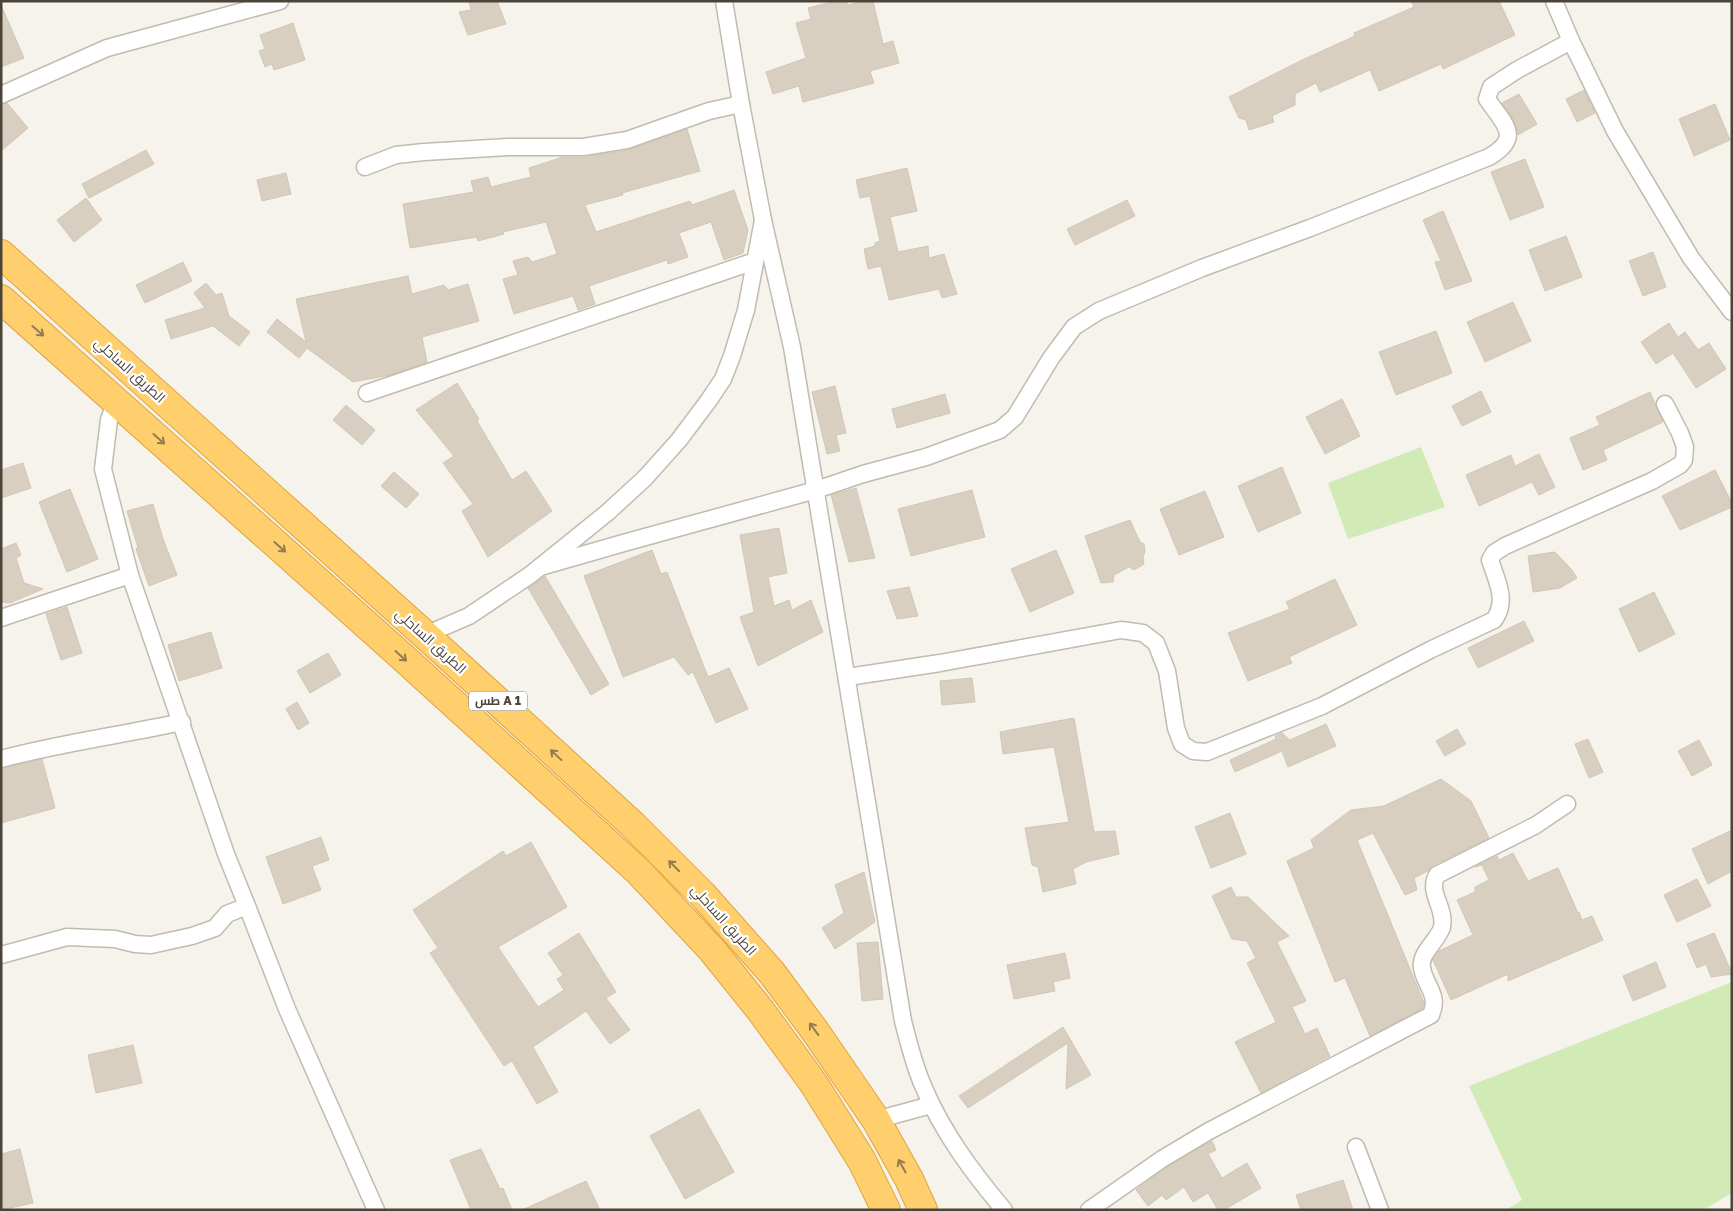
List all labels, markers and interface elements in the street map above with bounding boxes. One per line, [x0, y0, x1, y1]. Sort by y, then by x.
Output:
one-way arrow [31, 325, 44, 337]
street label: الطريق الساحلي [89, 333, 169, 409]
one-way arrow [153, 433, 166, 445]
one-way arrow [274, 541, 287, 553]
street label: الطريق الساحلي [390, 604, 470, 680]
one-way arrow [395, 650, 408, 662]
road number: طس A 1 [469, 691, 527, 710]
one-way arrow [550, 749, 563, 761]
one-way arrow [668, 860, 680, 873]
street label: الطريق الساحلي [685, 881, 761, 961]
one-way arrow [809, 1023, 819, 1037]
one-way arrow [896, 1159, 906, 1174]

